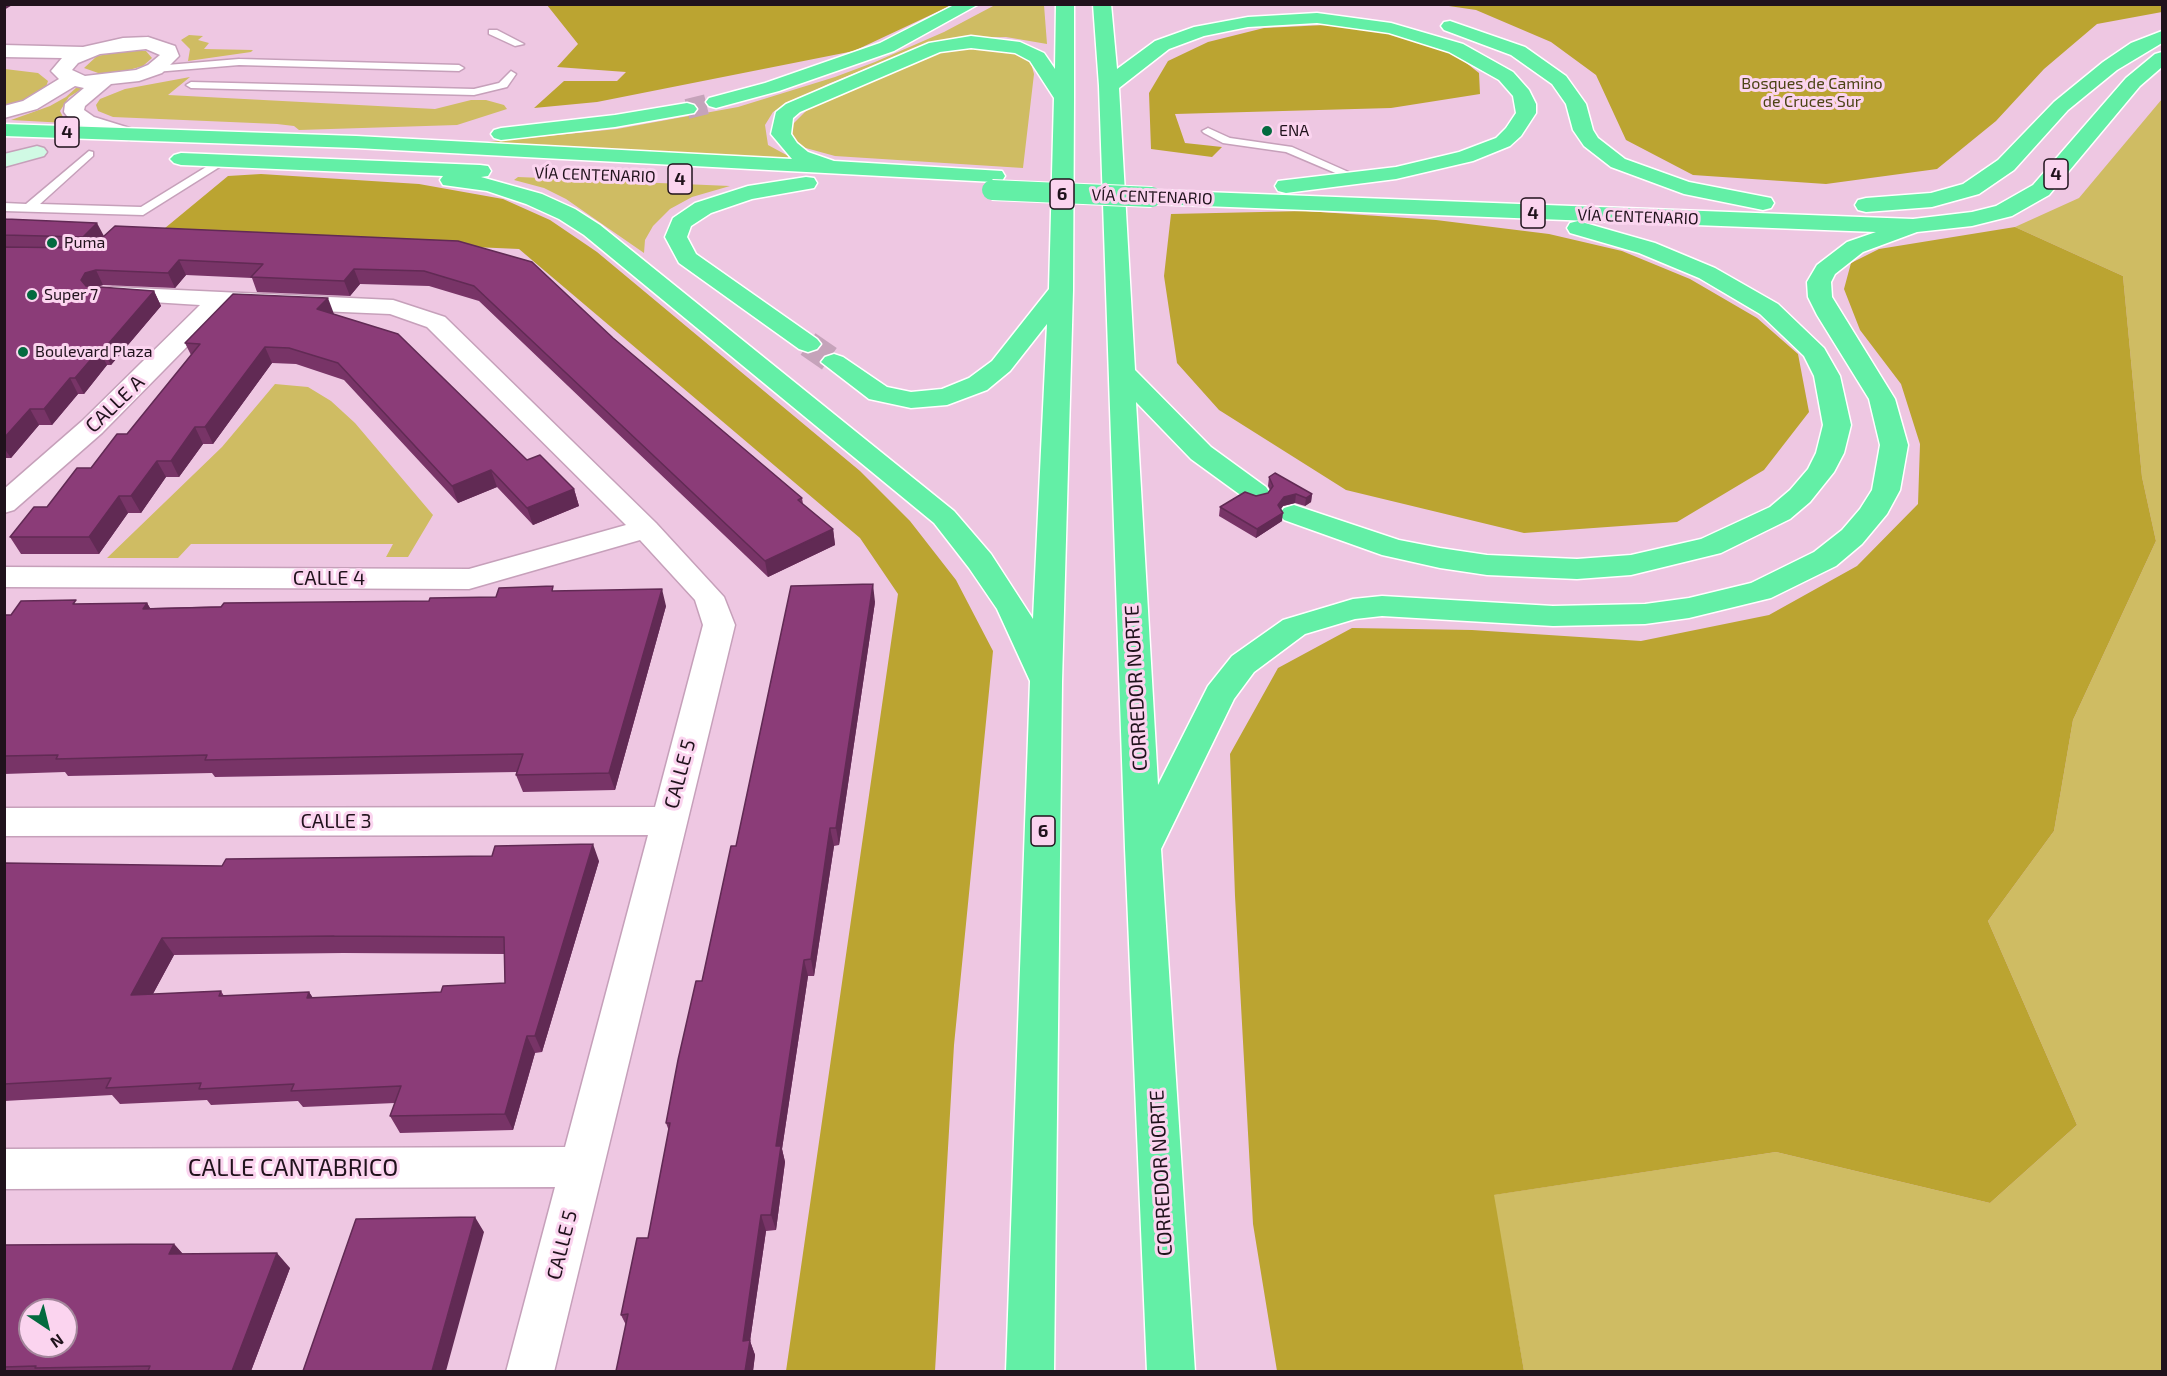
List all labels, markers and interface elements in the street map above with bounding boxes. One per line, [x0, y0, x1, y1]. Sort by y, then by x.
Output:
park label: Bosques de Camino de Cruces Sur [1741, 74, 1883, 112]
road number: 4 [55, 117, 79, 147]
place label: ENA [1279, 121, 1309, 141]
marker: ENA [1260, 124, 1274, 138]
road number: 4 [2044, 159, 2068, 189]
street label: VÍA CENTENARIO [534, 163, 656, 187]
road number: 4 [668, 164, 692, 194]
road number: 6 [1050, 179, 1074, 209]
street label: VÍA CENTENARIO [1091, 185, 1213, 209]
road number: 4 [1521, 198, 1545, 228]
street label: VÍA CENTENARIO [1577, 205, 1699, 229]
place label: Puma [64, 233, 105, 253]
marker: Puma [45, 236, 59, 250]
place label: Super 7 [44, 285, 98, 305]
marker: Super 7 [25, 288, 39, 302]
place label: Boulevard Plaza [35, 342, 153, 362]
marker: Boulevard Plaza [16, 345, 30, 359]
street label: CALLE A [81, 370, 149, 438]
street label: CALLE 4 [293, 566, 365, 590]
street label: CORREDOR NORTE [1120, 604, 1152, 772]
street label: CALLE 5 [659, 737, 701, 811]
street label: CALLE 3 [300, 809, 372, 833]
road number: 6 [1031, 816, 1055, 846]
street label: CORREDOR NORTE [1145, 1089, 1177, 1257]
street label: CALLE CANTABRICO [188, 1154, 398, 1182]
street label: CALLE 5 [542, 1208, 582, 1282]
north arrow [18, 1298, 78, 1358]
text: N [47, 1330, 68, 1353]

